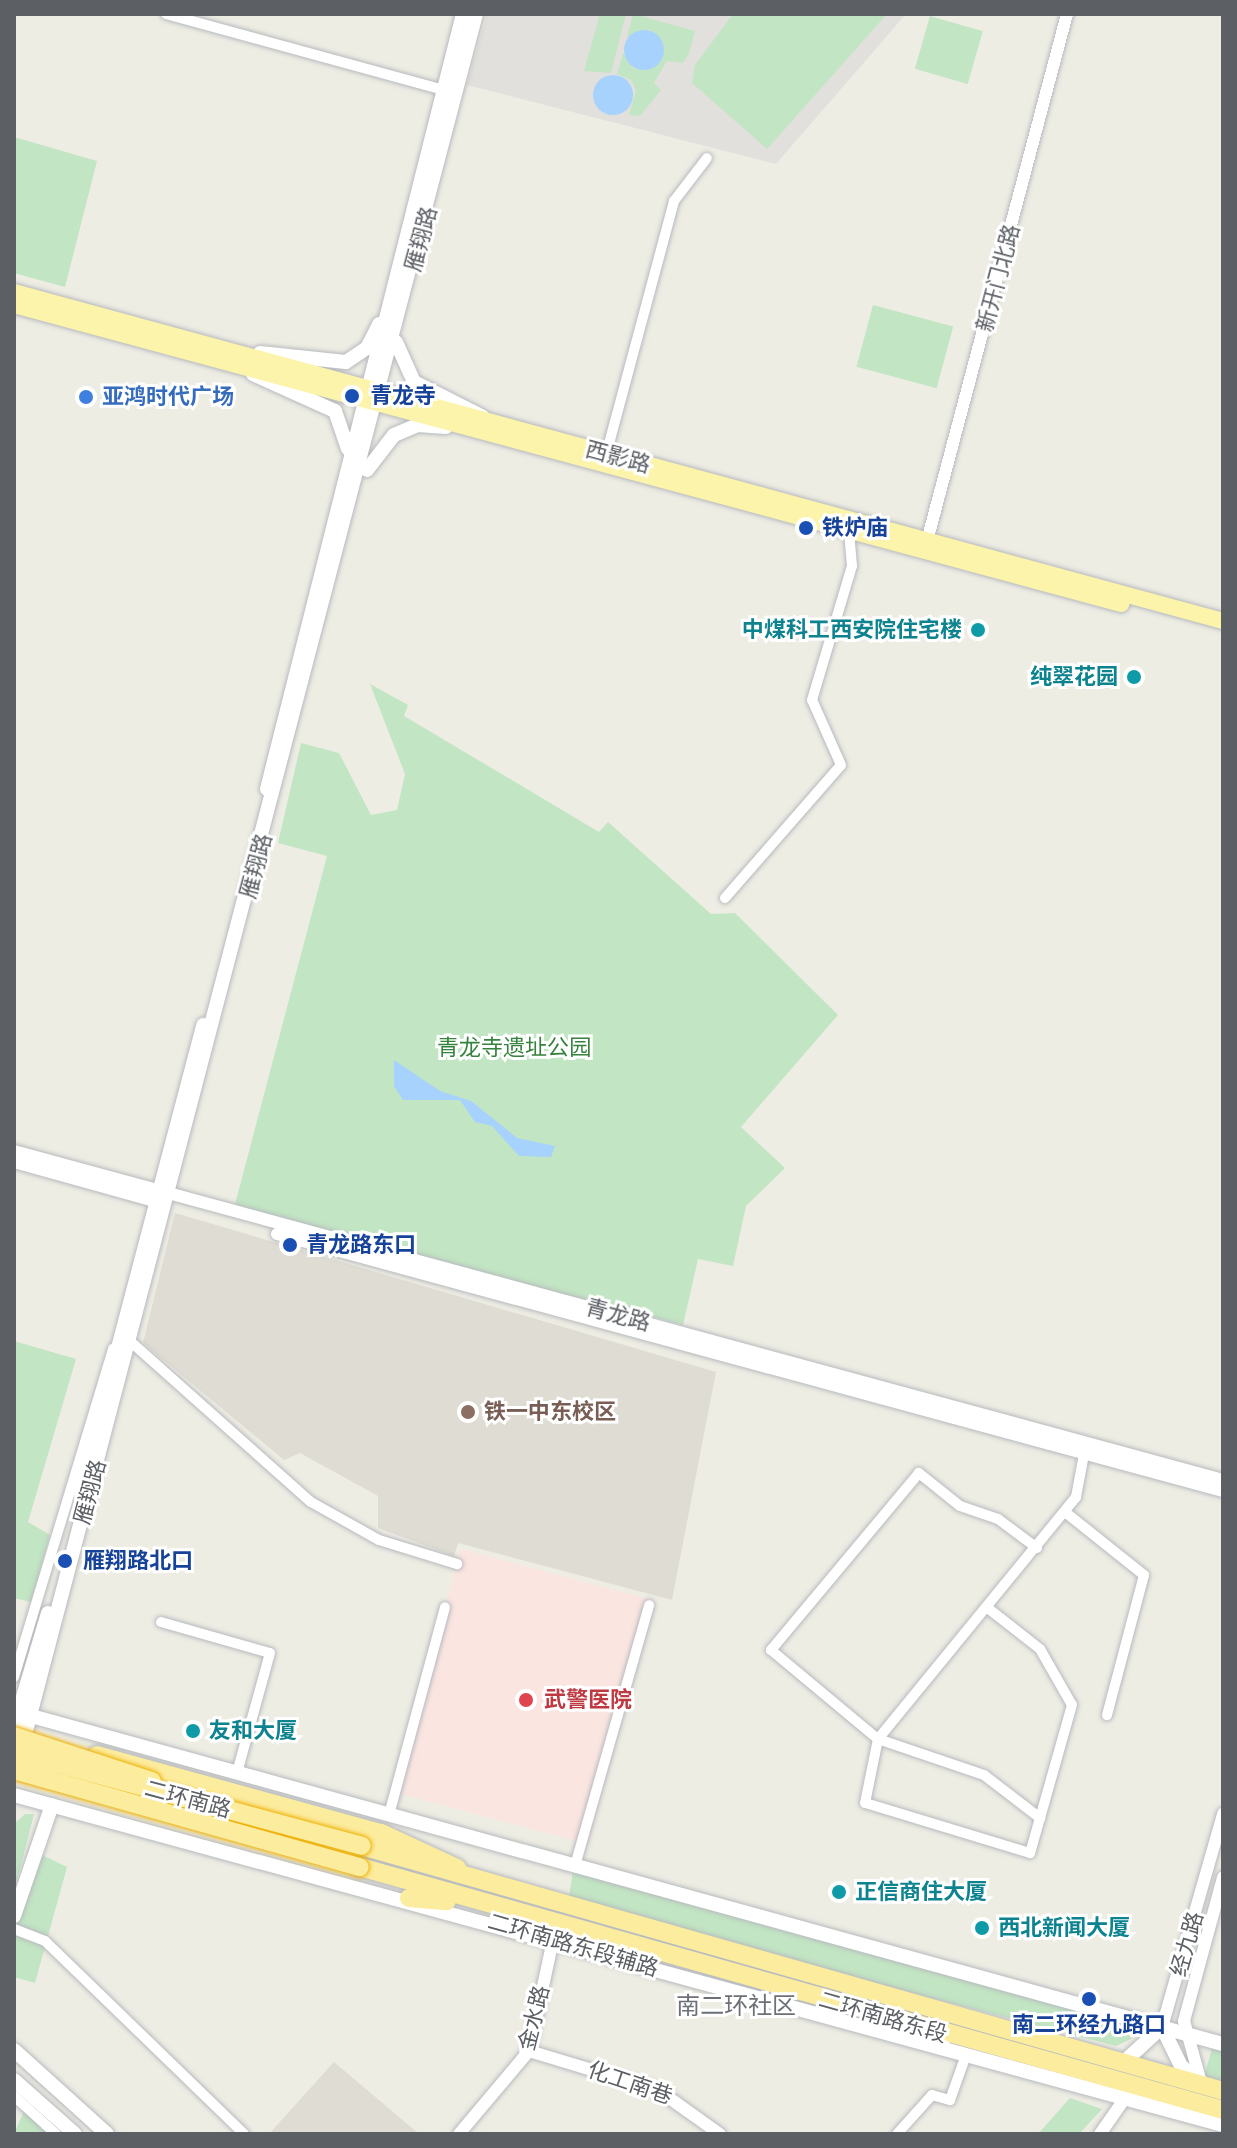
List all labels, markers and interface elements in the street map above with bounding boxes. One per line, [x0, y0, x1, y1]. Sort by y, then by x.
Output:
street label: 雁翔路 [400, 204, 442, 274]
street label: 新开门北路 [971, 221, 1025, 335]
place label: 青龙寺 [370, 383, 436, 409]
place label: 亚鸿时代广场 [102, 384, 234, 410]
marker: 青龙寺 [341, 385, 363, 407]
marker: 亚鸿时代广场 [77, 388, 95, 406]
street label: 西影路 [583, 436, 653, 478]
place label: 铁炉庙 [822, 515, 888, 541]
marker: 铁炉庙 [797, 519, 815, 537]
place label: 中煤科工西安院住宅楼 [742, 617, 962, 643]
marker: 中煤科工西安院住宅楼 [969, 621, 987, 639]
place label: 纯翠花园 [1030, 664, 1118, 690]
marker: 纯翠花园 [1125, 668, 1143, 686]
street label: 雁翔路 [235, 831, 277, 901]
park label: 青龙寺遗址公园 [437, 1035, 591, 1061]
place label: 青龙路东口 [306, 1232, 416, 1258]
marker: 青龙路东口 [281, 1236, 299, 1254]
street label: 青龙路 [583, 1294, 653, 1336]
place label: 铁一中东校区 [484, 1399, 616, 1425]
marker: 铁一中东校区 [459, 1403, 477, 1421]
street label: 雁翔路 [69, 1457, 111, 1527]
place label: 雁翔路北口 [83, 1548, 193, 1574]
marker: 雁翔路北口 [54, 1550, 76, 1572]
place label: 武警医院 [544, 1687, 632, 1713]
marker: 武警医院 [515, 1689, 537, 1711]
place label: 友和大厦 [209, 1718, 297, 1744]
marker: 友和大厦 [184, 1722, 202, 1740]
street label: 二环南路 [142, 1775, 234, 1823]
place label: 正信商住大厦 [855, 1879, 987, 1905]
marker: 正信商住大厦 [830, 1883, 848, 1901]
street label: 二环南路东段辅路 [485, 1908, 661, 1982]
street label: 经九路 [1165, 1909, 1209, 1979]
place label: 西北新闻大厦 [998, 1915, 1130, 1941]
marker: 西北新闻大厦 [973, 1919, 991, 1937]
street label: 金水路 [513, 1983, 555, 2053]
street label: 二环南路东段 [816, 1986, 950, 2048]
marker: 南二环经九路口 [1080, 1990, 1098, 2008]
district label: 南二环社区 [676, 1992, 796, 2020]
place label: 南二环经九路口 [1012, 2012, 1166, 2038]
street label: 化工南巷 [584, 2056, 676, 2110]

